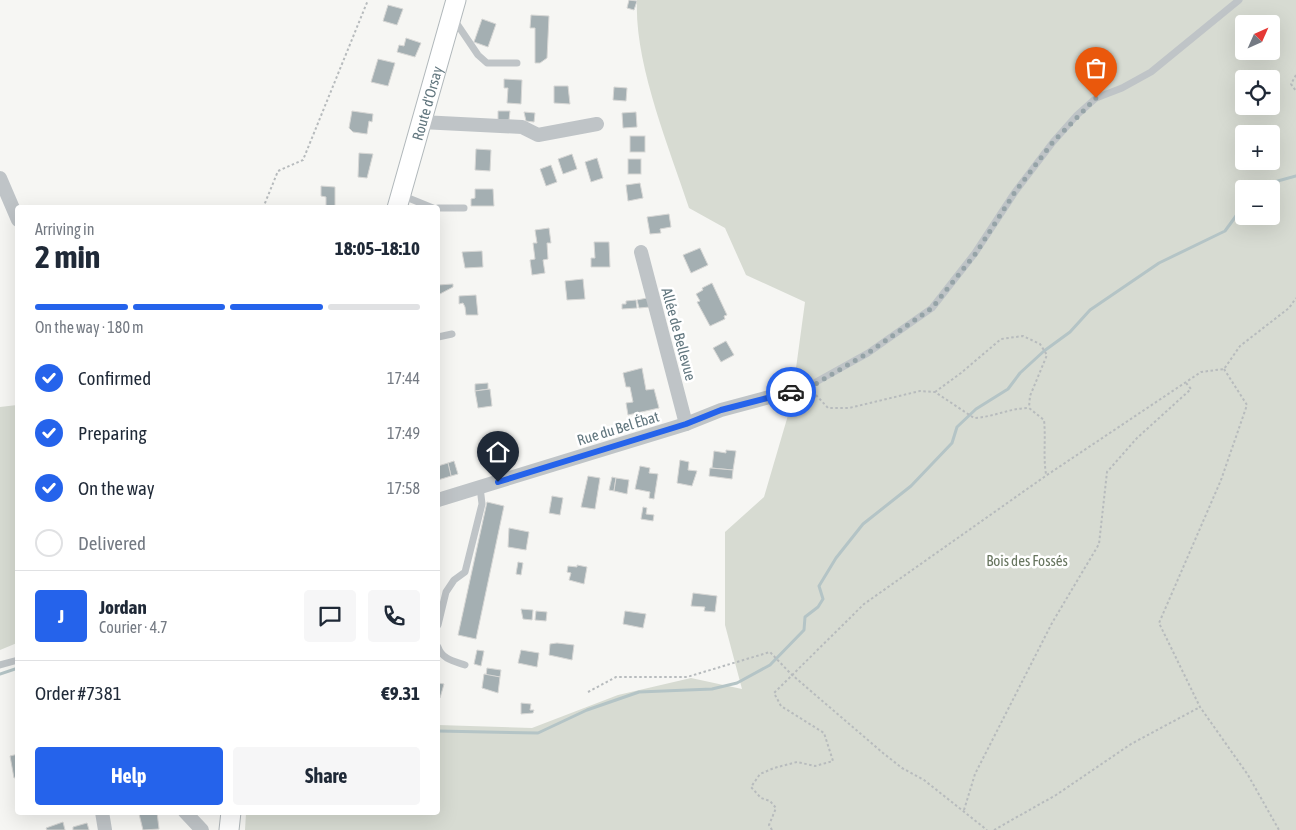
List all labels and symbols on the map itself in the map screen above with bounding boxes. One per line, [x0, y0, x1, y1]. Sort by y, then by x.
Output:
north arrow [1235, 15, 1280, 60]
pin [1075, 47, 1117, 98]
street label: Route d'Orsay [408, 64, 445, 142]
street label: Allée de Bellevue [658, 286, 700, 382]
courier [766, 367, 816, 417]
street label: Rue du Bel Ébat [575, 407, 661, 449]
pin [477, 431, 519, 482]
park label: Bois des Fossés [986, 552, 1068, 569]

